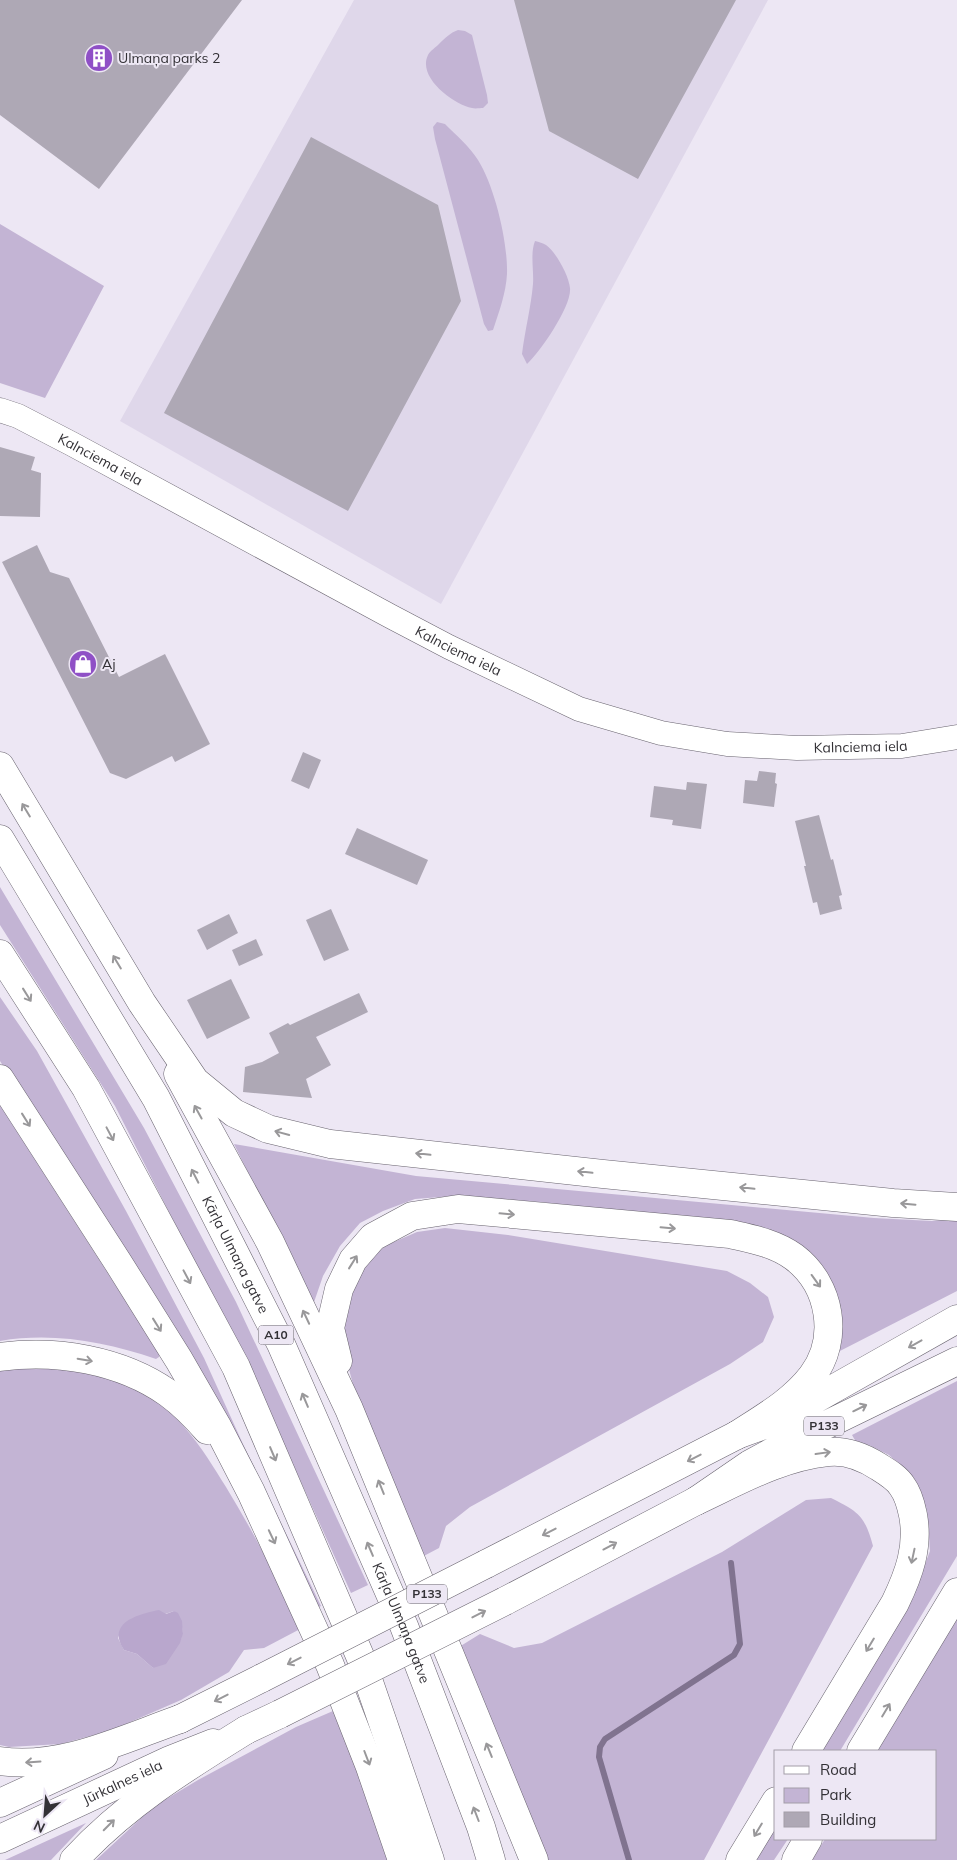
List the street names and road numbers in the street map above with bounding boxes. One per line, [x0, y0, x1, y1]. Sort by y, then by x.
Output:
street label: Kalnciema iela [55, 429, 146, 490]
street label: Kalnciema iela [412, 622, 504, 680]
street label: Kalnciema iela [813, 736, 909, 757]
street label: Kārļa Ulmaņa gatve [198, 1193, 273, 1316]
road number: A10 [258, 1326, 294, 1344]
road number: P133 [804, 1416, 844, 1435]
street label: Kārļa Ulmaņa gatve [368, 1560, 434, 1686]
road number: P133 [407, 1585, 447, 1604]
street label: Jūrkalnes iela [80, 1756, 165, 1808]

